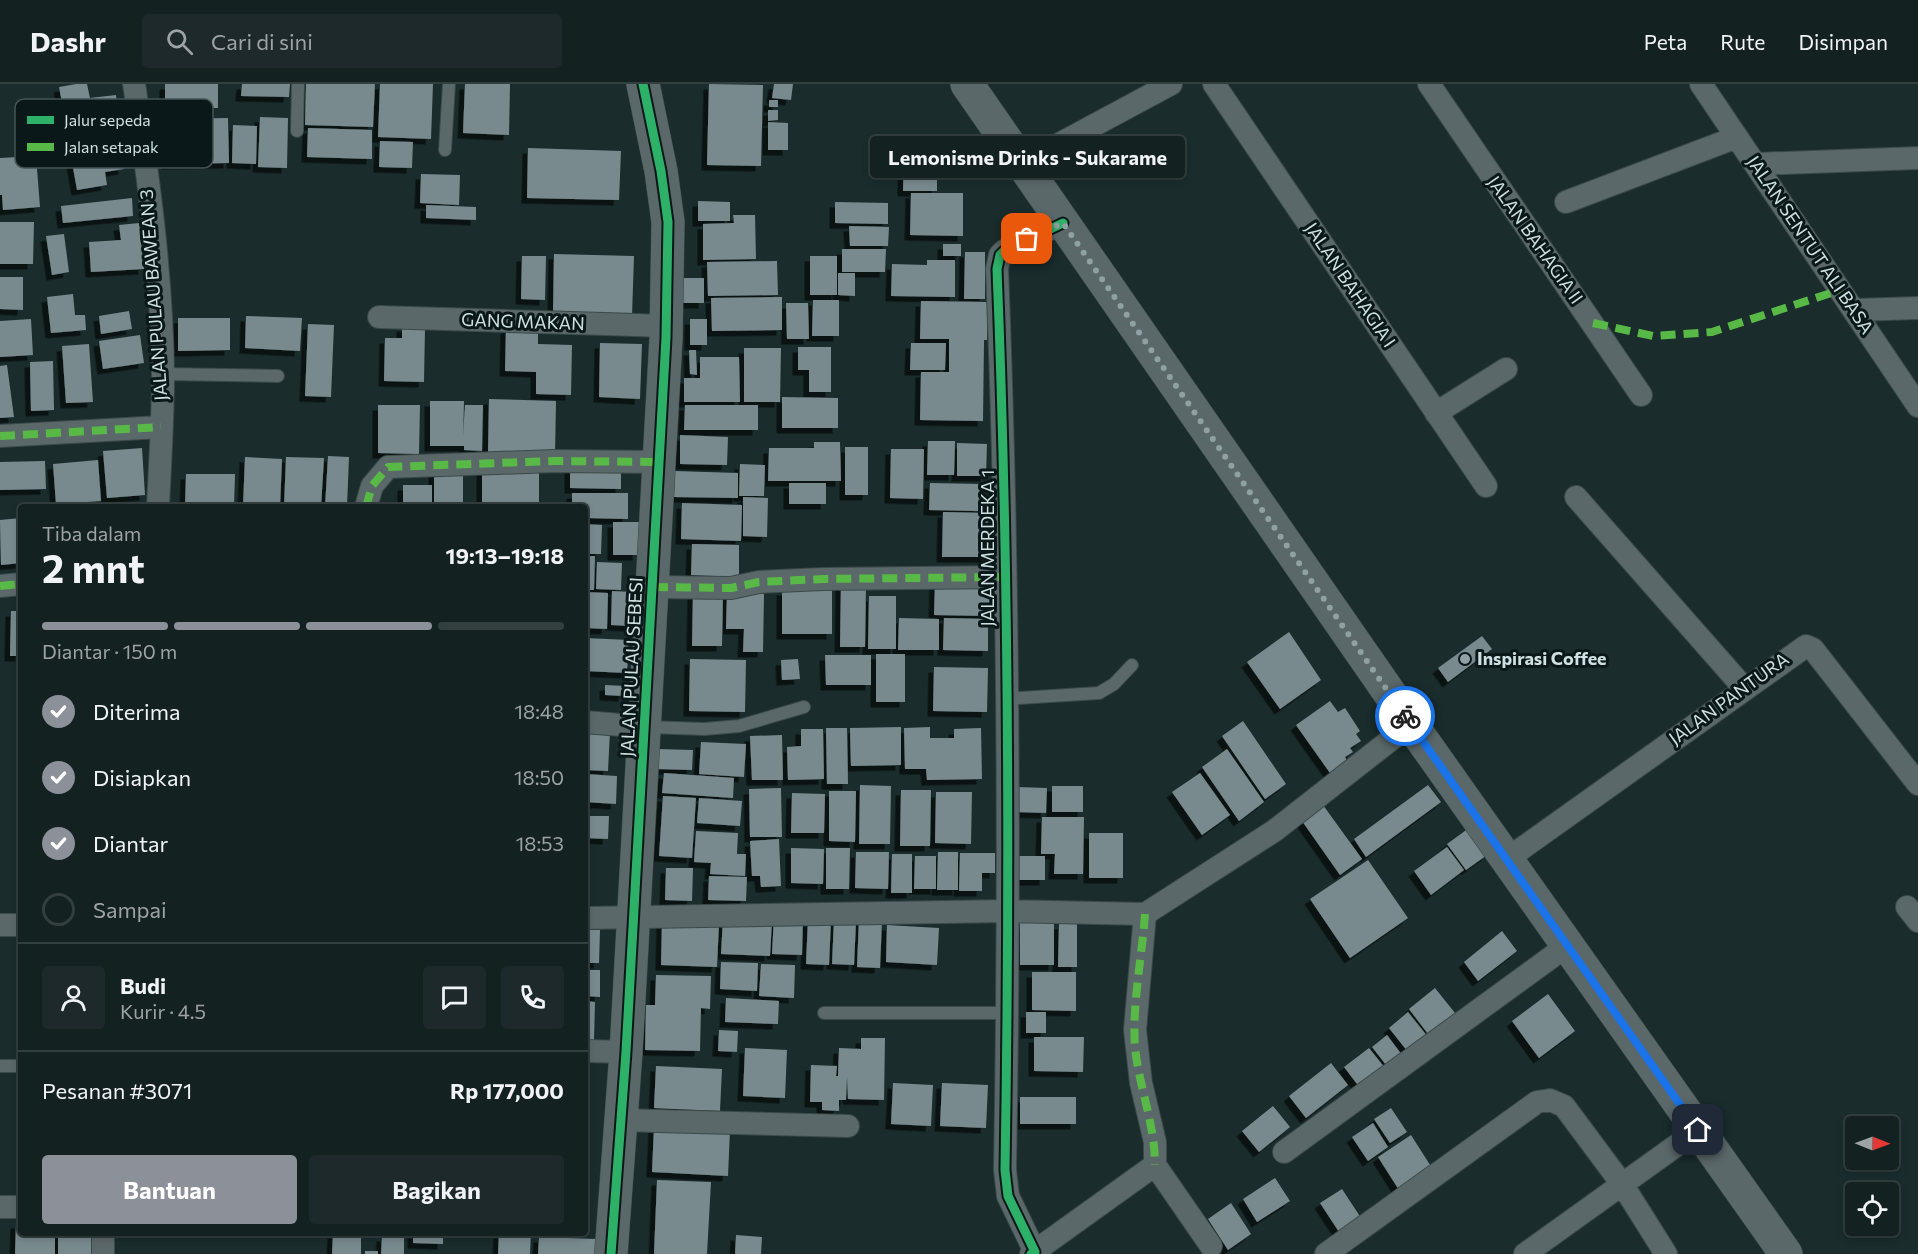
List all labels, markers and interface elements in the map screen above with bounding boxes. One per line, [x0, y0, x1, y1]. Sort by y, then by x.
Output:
search box [142, 14, 562, 68]
text: Dashr [30, 24, 106, 58]
icon: search [163, 25, 196, 58]
text: Cari di sini [211, 28, 313, 55]
text: Peta [1644, 29, 1687, 54]
text: Rute [1720, 29, 1765, 54]
text: Disimpan [1798, 29, 1888, 54]
legend [15, 99, 213, 168]
text: Jalur sepeda [64, 110, 151, 129]
text: Jalan setapak [64, 137, 159, 156]
callout: Lemonisme Drinks - Sukarame [870, 137, 1184, 179]
text: Lemonisme Drinks - Sukarame [888, 145, 1167, 169]
street label: JALAN SENTUT ALI BASA [1743, 151, 1879, 338]
street label: JALAN BAHAGIA II [1484, 171, 1588, 308]
street label: JALAN PULAU BAWEAN 3 [135, 189, 171, 402]
pin [1001, 213, 1052, 264]
street label: JALAN BAHAGIA I [1301, 218, 1401, 351]
icon: bag [1010, 222, 1043, 255]
street label: GANG MAKAN [461, 308, 585, 334]
street label: JALAN MERDEKA 1 [976, 470, 998, 626]
text: Tiba dalam [42, 521, 141, 545]
text: 19:13–19:18 [445, 542, 564, 569]
text: 2 mnt [42, 543, 145, 591]
street label: JALAN PULAU SEBESI [615, 577, 647, 757]
text: Diantar · 150 m [42, 639, 177, 663]
place label: Inspirasi Coffee [1477, 647, 1607, 669]
street label: JALAN PANTURA [1664, 647, 1793, 749]
marker: Inspirasi Coffee [1458, 652, 1472, 666]
courier [1375, 686, 1435, 746]
icon: check [42, 695, 75, 728]
text: Diterima [93, 698, 180, 725]
text: 18:48 [514, 699, 564, 723]
icon: bike [1389, 700, 1422, 733]
icon: check [42, 761, 75, 794]
text: Disiapkan [93, 764, 191, 791]
text: 18:50 [514, 765, 564, 789]
icon: check [42, 827, 75, 860]
text: Diantar [93, 830, 168, 857]
text: 18:53 [516, 831, 564, 855]
text: Sampai [93, 896, 167, 923]
button: person [42, 966, 105, 1029]
button: chat [423, 966, 486, 1029]
button: phone [501, 966, 564, 1029]
text: Budi [120, 972, 166, 999]
text: Kurir · 4.5 [120, 999, 206, 1023]
text: Pesanan #3071 [42, 1077, 192, 1104]
text: Rp 177,000 [450, 1077, 564, 1104]
pin [1672, 1104, 1723, 1155]
icon: home [1681, 1113, 1714, 1146]
north arrow [1845, 1116, 1899, 1170]
map controls [1845, 1116, 1899, 1236]
button: Bantuan [42, 1155, 297, 1224]
button: Bagikan [309, 1155, 564, 1224]
button: locate [1845, 1182, 1899, 1236]

